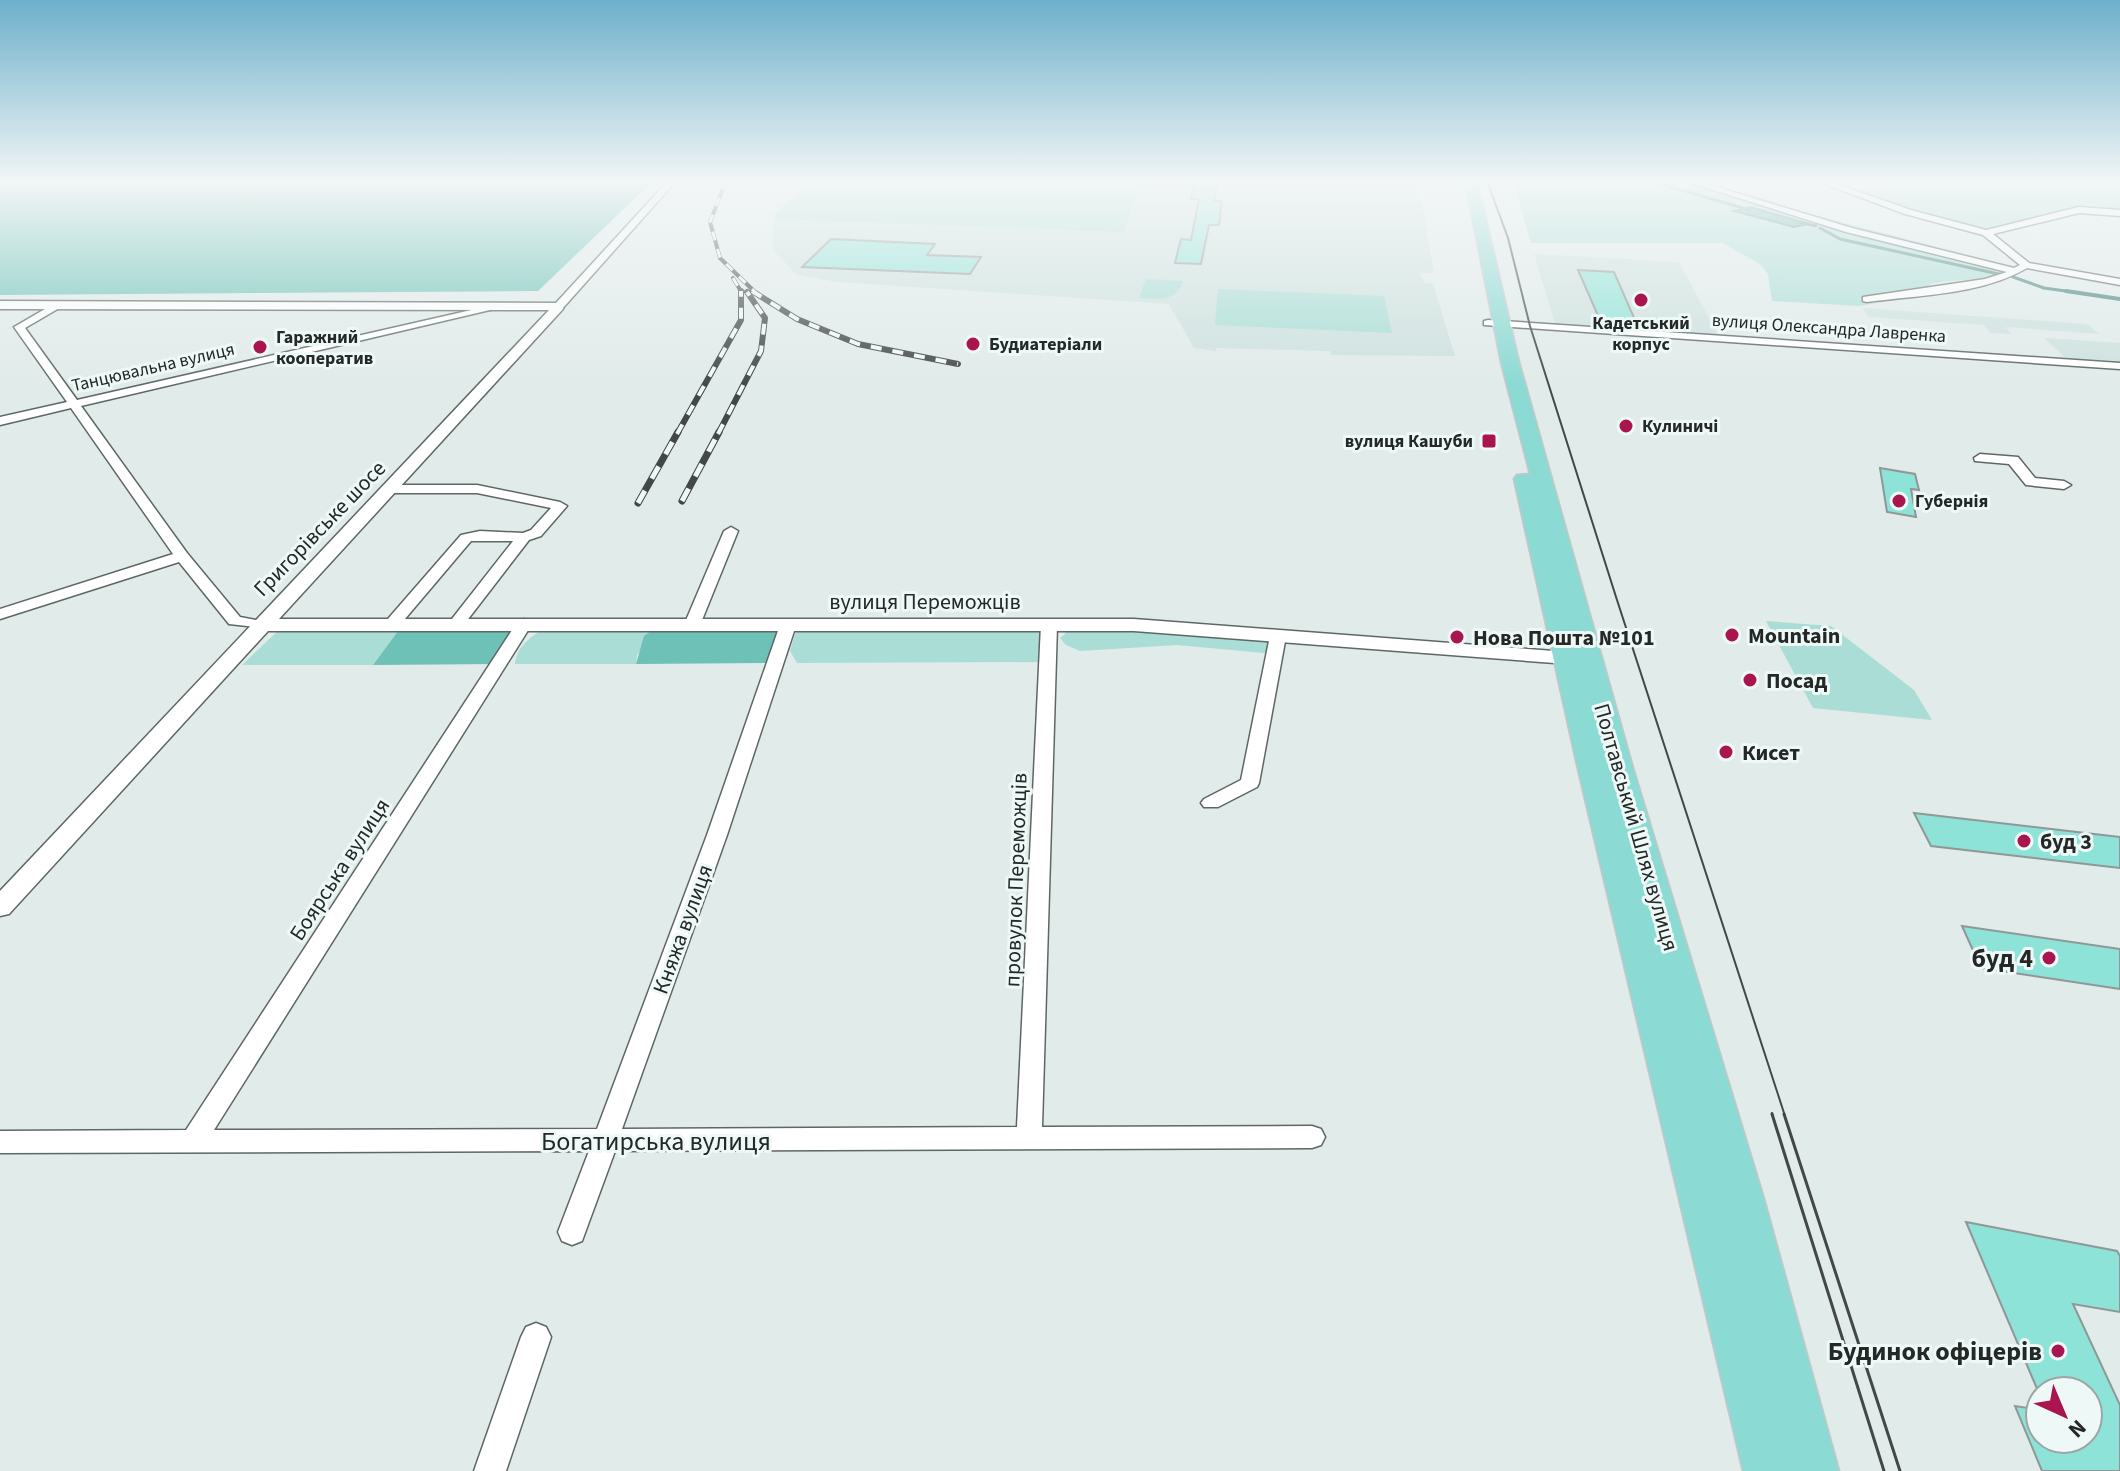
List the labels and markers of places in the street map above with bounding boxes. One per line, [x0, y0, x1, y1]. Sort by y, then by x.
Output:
marker: Кадетський корпус [1632, 291, 1650, 309]
place label: Кадетський корпус [1592, 311, 1690, 357]
place label: Гаражний кооператив [276, 325, 373, 371]
place label: Будиатеріали [989, 332, 1102, 357]
marker: Будиатеріали [964, 335, 982, 353]
marker: Гаражний кооператив [251, 338, 269, 356]
place label: Кулиничі [1642, 414, 1718, 439]
marker: Кулиничі [1617, 417, 1635, 435]
place label: вулиця Кашуби [1345, 429, 1473, 454]
marker: вулиця Кашуби [1480, 432, 1498, 450]
place label: Губернія [1915, 489, 1988, 514]
marker: Губернія [1890, 492, 1908, 510]
place label: Mountain [1748, 620, 1840, 652]
place label: Нова Пошта №101 [1473, 622, 1655, 654]
marker: Mountain [1723, 626, 1741, 644]
marker: Нова Пошта №101 [1448, 628, 1466, 646]
place label: Посад [1766, 665, 1827, 697]
marker: Посад [1741, 671, 1759, 689]
place label: Кисет [1742, 737, 1800, 769]
marker: Кисет [1717, 743, 1735, 761]
place label: буд 3 [2040, 826, 2092, 858]
marker: буд 3 [2015, 832, 2033, 850]
place label: буд 4 [1972, 940, 2033, 977]
marker: буд 4 [2040, 949, 2058, 967]
place label: Будинок офіцерів [1828, 1333, 2042, 1370]
marker: Будинок офіцерів [2049, 1342, 2067, 1360]

